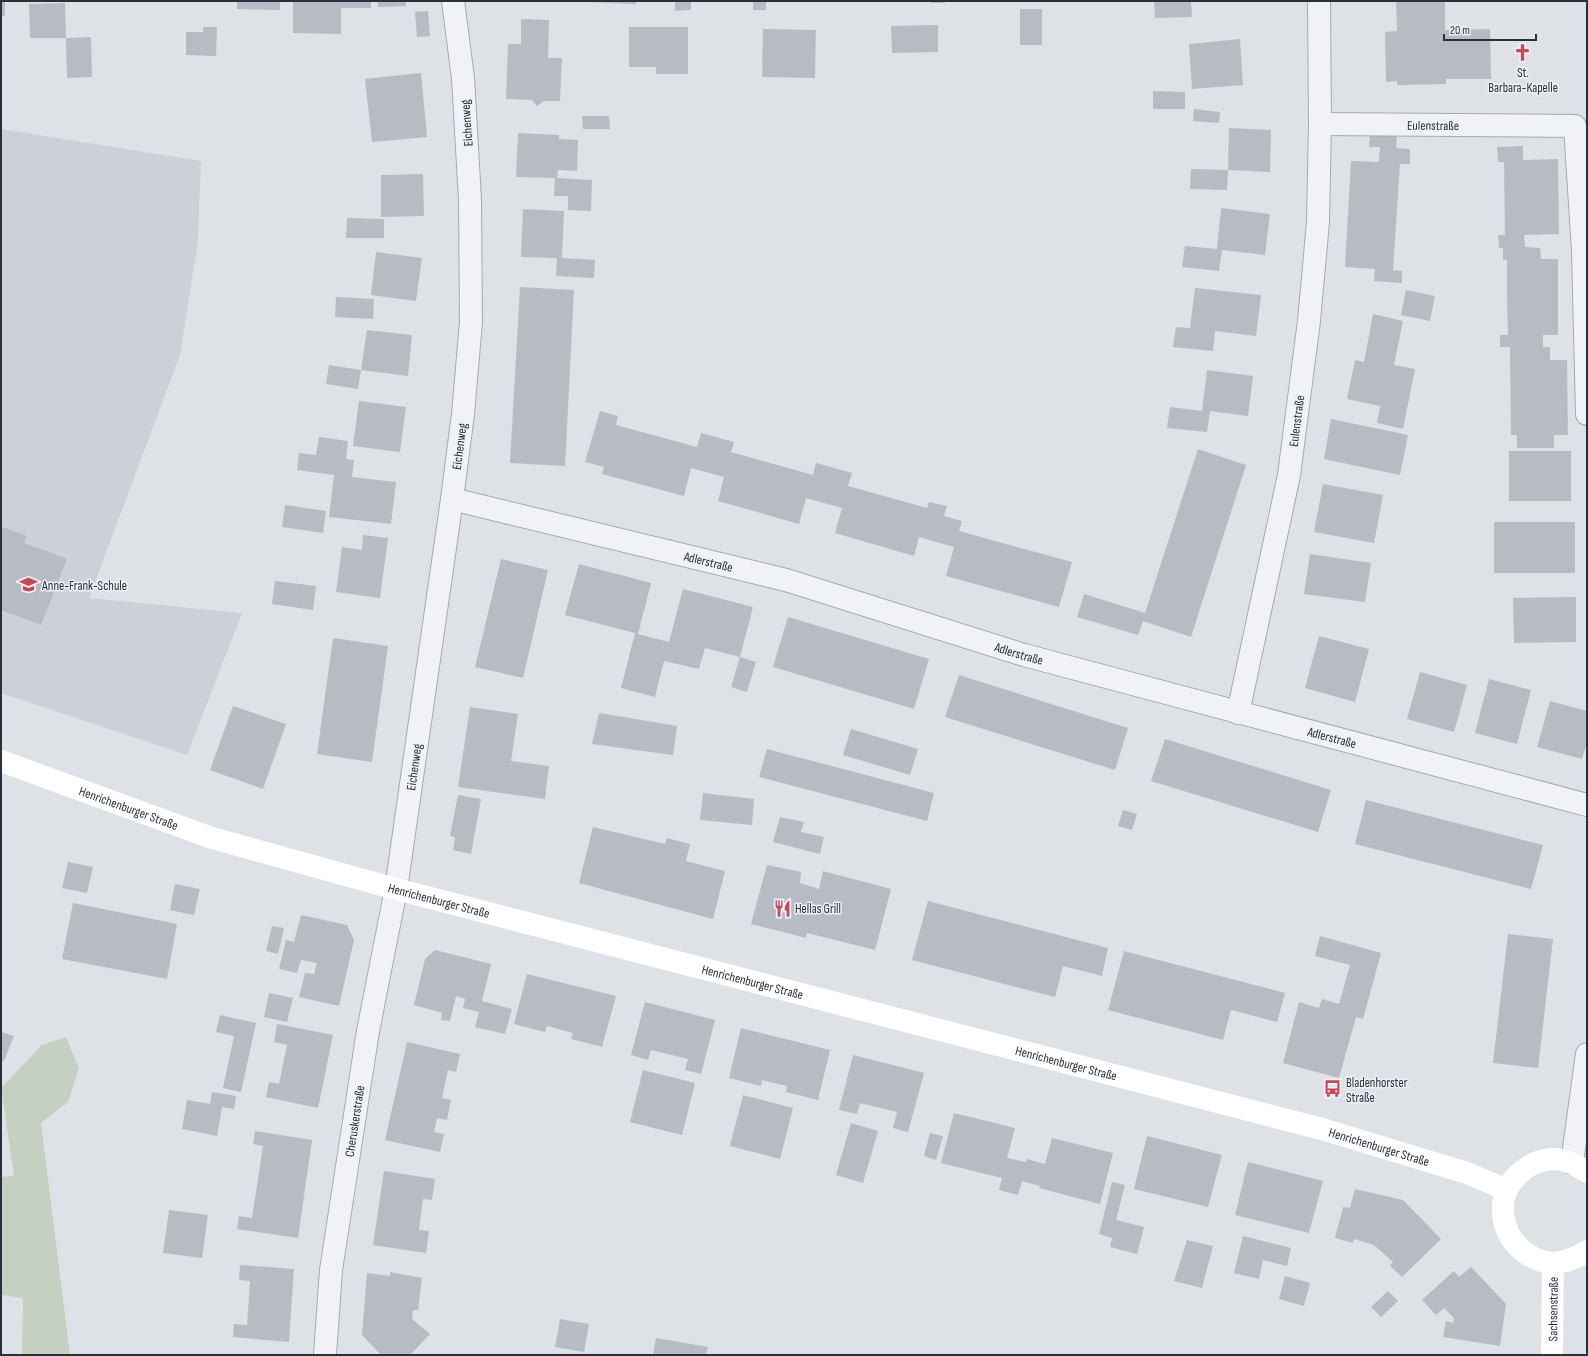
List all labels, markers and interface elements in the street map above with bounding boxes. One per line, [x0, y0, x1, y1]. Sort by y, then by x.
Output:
scale bar [1444, 16, 1536, 42]
text: 20 m [1450, 23, 1470, 38]
church icon: St. Barbara-Kapelle [1513, 43, 1533, 63]
place label: St. Barbara-Kapelle [1488, 65, 1558, 96]
street label: Eichenweg [457, 99, 477, 147]
street label: Eulenstraße [1407, 118, 1459, 134]
street label: Eulenstraße [1286, 394, 1308, 448]
street label: Eichenweg [449, 422, 471, 471]
street label: Adlerstraße [681, 548, 734, 576]
school or university icon: Anne-Frank-Schule [19, 575, 39, 595]
place label: Anne-Frank-Schule [41, 578, 127, 594]
street label: Adlerstraße [992, 639, 1045, 669]
street label: Adlerstraße [1305, 724, 1358, 752]
street label: Eichenweg [403, 743, 426, 792]
street label: Henrichenburger Straße [77, 783, 180, 834]
street label: Henrichenburger Straße [386, 880, 491, 922]
restaurant icon: Hellas Grill [772, 898, 792, 918]
place label: Hellas Grill [795, 901, 841, 917]
street label: Henrichenburger Straße [700, 962, 805, 1003]
street label: Henrichenburger Straße [1014, 1043, 1119, 1085]
place label: Bladenhorster Straße [1346, 1075, 1408, 1106]
bus stop icon: Bladenhorster Straße [1323, 1079, 1343, 1099]
street label: Cheruskerstraße [342, 1084, 369, 1158]
street label: Henrichenburger Straße [1327, 1125, 1431, 1170]
street label: Sachsenstraße [1545, 1277, 1562, 1341]

